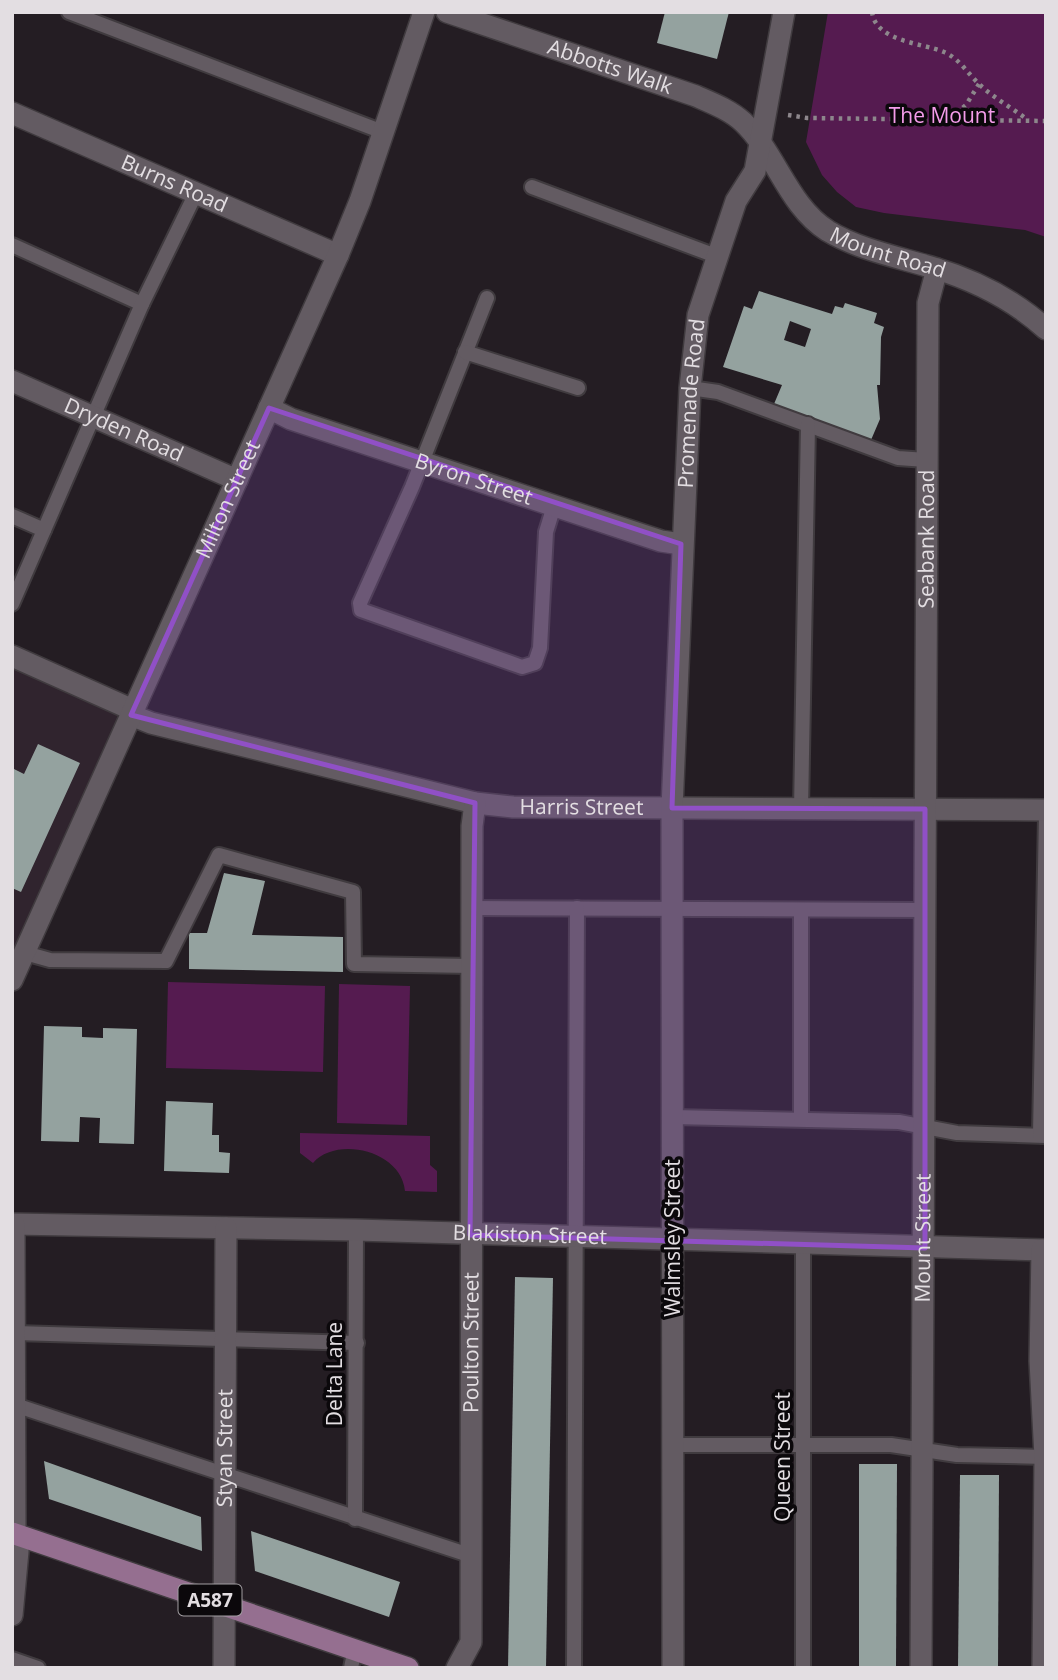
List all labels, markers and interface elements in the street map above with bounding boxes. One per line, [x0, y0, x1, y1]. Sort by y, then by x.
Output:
street label: Abbotts Walk [544, 32, 676, 100]
park label: The Mount [889, 101, 995, 129]
street label: Burns Road [117, 147, 232, 218]
street label: Mount Road [825, 220, 950, 284]
street label: Promenade Road [671, 317, 711, 489]
street label: Dryden Road [60, 391, 188, 468]
street label: Milton Street [188, 435, 266, 562]
street label: Byron Street [412, 446, 537, 511]
street label: Seabank Road [911, 469, 940, 609]
street label: Harris Street [520, 792, 644, 821]
street label: Walmsley Street [658, 1159, 686, 1317]
street label: Mount Street [908, 1173, 937, 1303]
street label: Blakiston Street [452, 1218, 607, 1250]
street label: Poulton Street [456, 1272, 484, 1413]
street label: Delta Lane [320, 1322, 348, 1426]
street label: Styan Street [210, 1389, 238, 1507]
street label: Queen Street [768, 1392, 796, 1522]
road number: A587 [178, 1584, 242, 1616]

